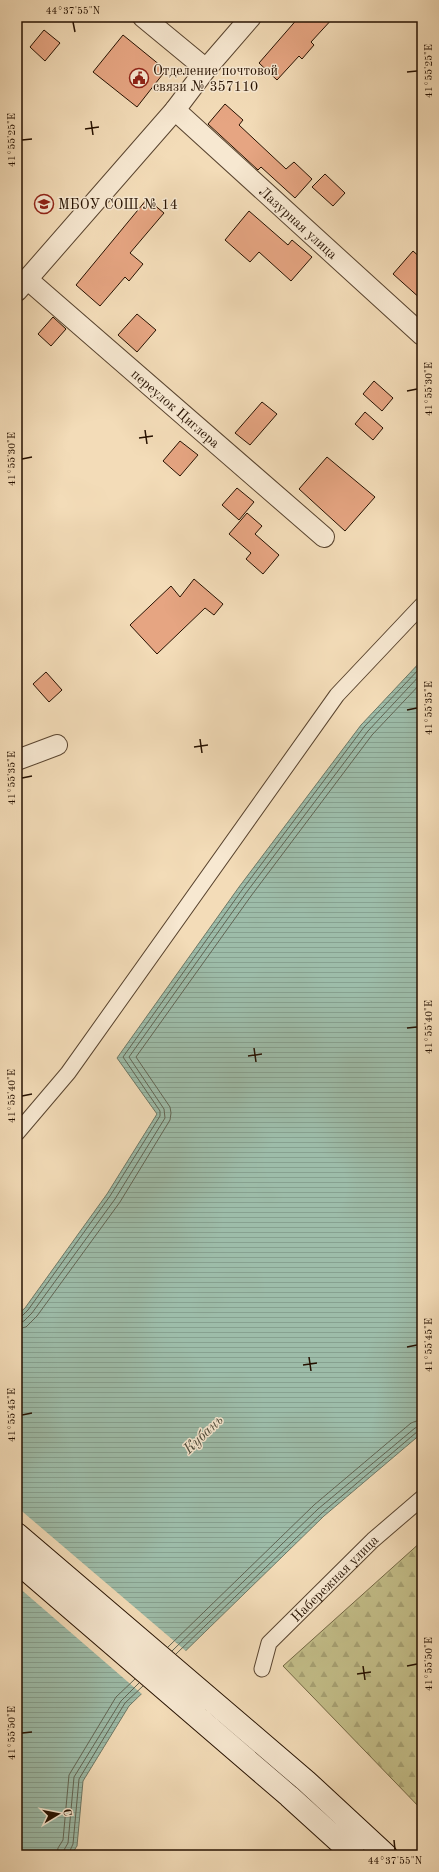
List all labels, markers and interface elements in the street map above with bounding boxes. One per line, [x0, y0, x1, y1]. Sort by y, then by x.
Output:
text: 44°37'55"N [46, 6, 101, 16]
text: 41°55'25"E [424, 44, 434, 98]
place label: Отделение почтовой связи № 357110 [153, 64, 278, 94]
public building icon: Отделение почтовой связи № 357110 [128, 67, 150, 89]
text: 41°55'25"E [7, 113, 17, 167]
street label: Лазурная улица [256, 184, 340, 262]
school or university icon: МБОУ СОШ № 14 [33, 193, 55, 215]
place label: МБОУ СОШ № 14 [58, 198, 178, 212]
text: 41°55'30"E [424, 362, 434, 416]
street label: переулок Циглера [128, 367, 222, 451]
text: 41°55'30"E [7, 432, 17, 486]
text: 41°55'35"E [424, 681, 434, 735]
text: 41°55'35"E [7, 751, 17, 805]
text: 41°55'40"E [424, 1000, 434, 1054]
text: 41°55'40"E [7, 1069, 17, 1123]
text: 41°55'45"E [424, 1318, 434, 1372]
text: 41°55'45"E [7, 1388, 17, 1442]
water label: Кубань [180, 1412, 227, 1458]
street label: Набережная улица [289, 1533, 381, 1625]
text: 41°55'50"E [424, 1637, 434, 1691]
text: 41°55'50"E [7, 1706, 17, 1760]
north arrow [38, 1794, 78, 1834]
text: С [60, 1808, 72, 1817]
text: 44°37'55"N [368, 1856, 423, 1866]

